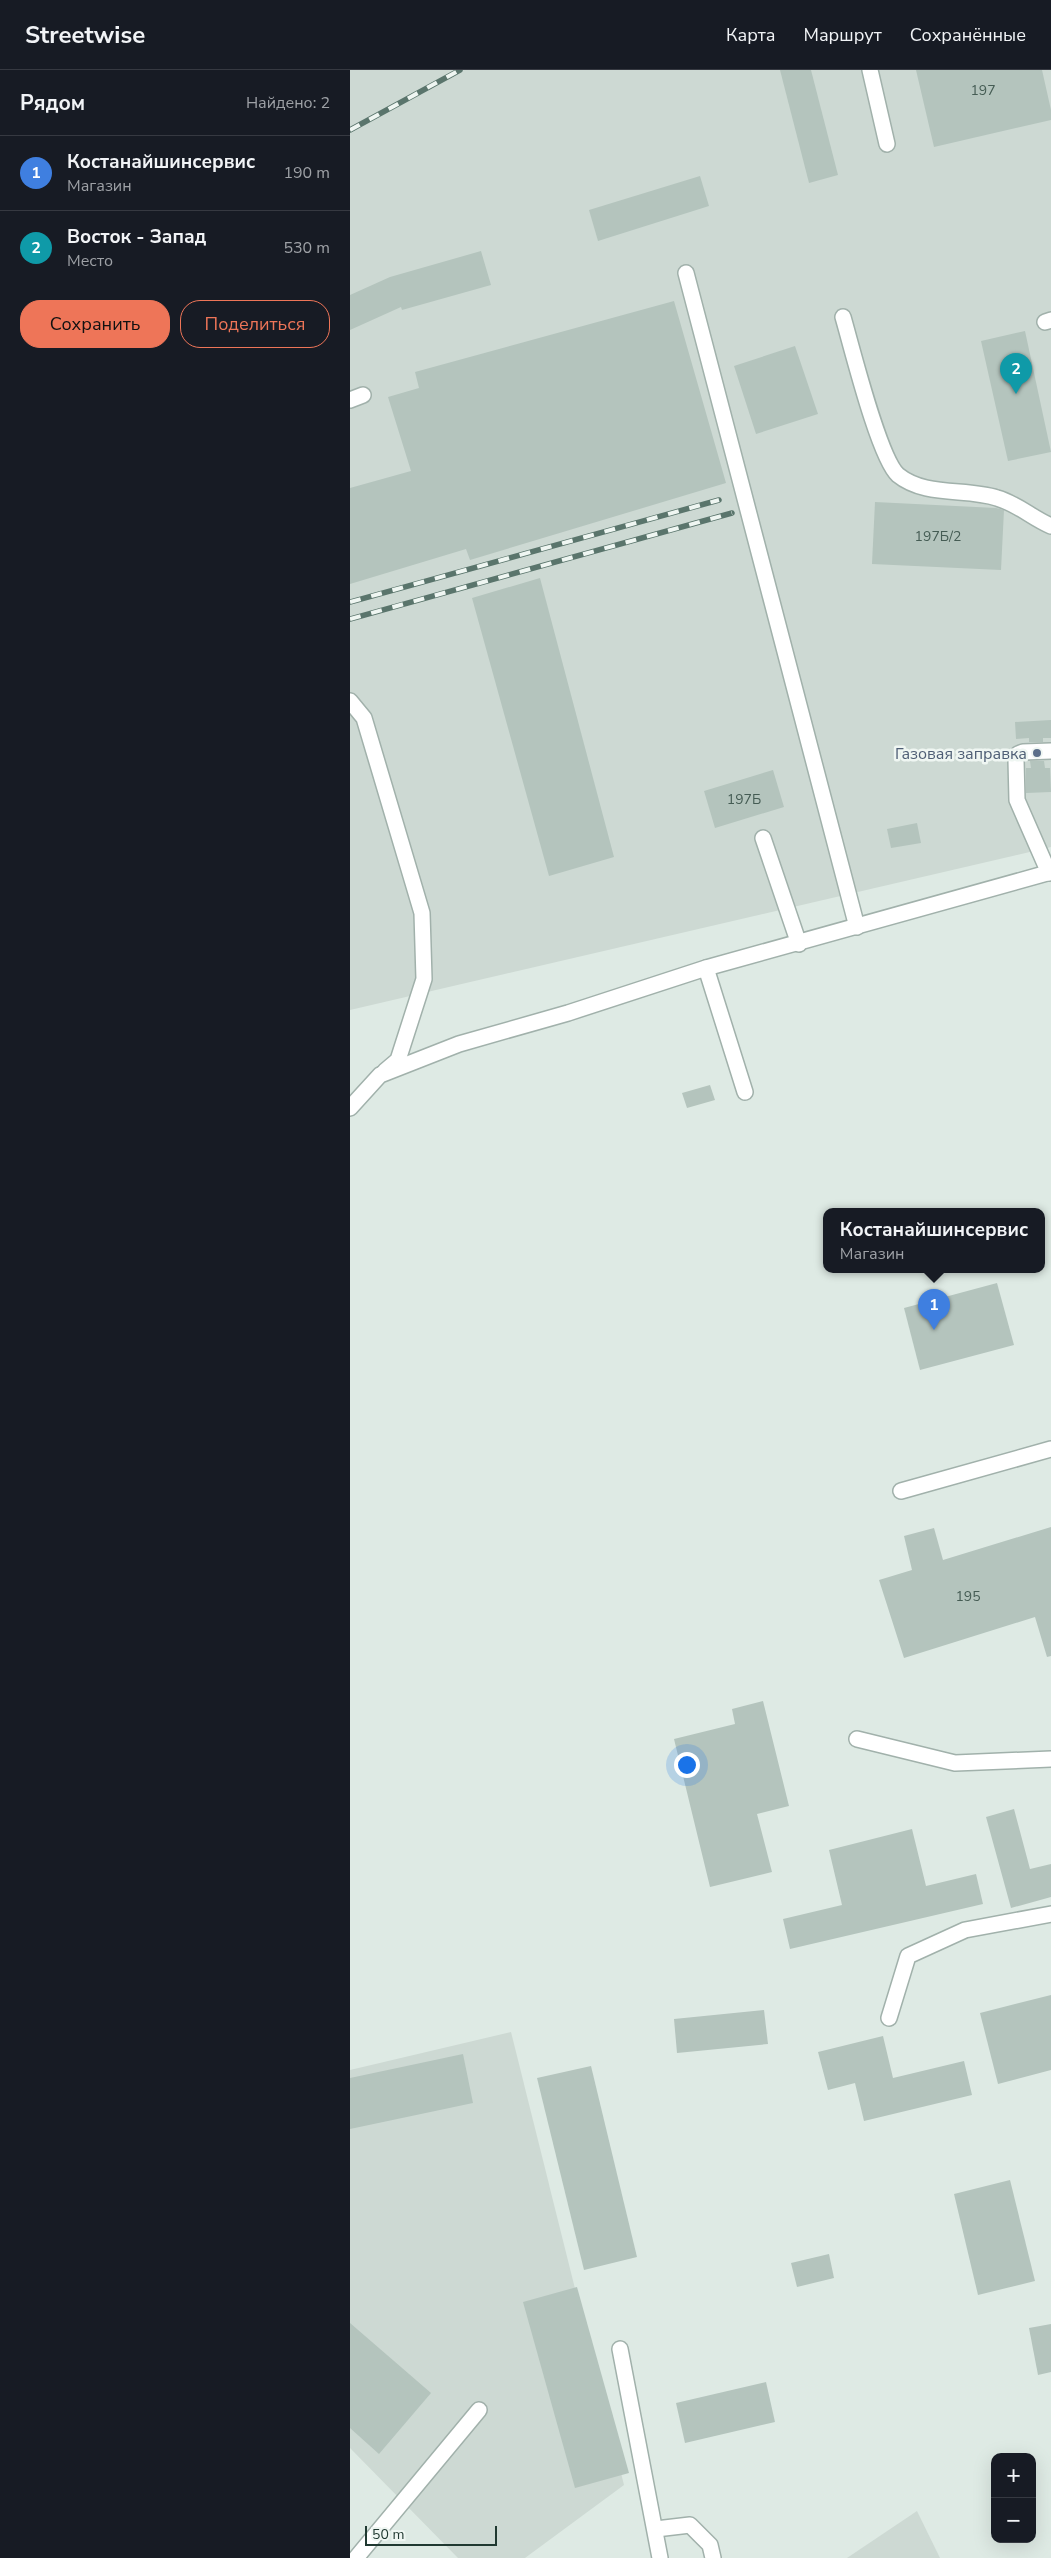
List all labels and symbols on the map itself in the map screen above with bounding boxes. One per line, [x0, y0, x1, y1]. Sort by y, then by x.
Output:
house number: 197 [970, 81, 996, 100]
pin: 2 [1000, 353, 1032, 394]
house number: 197Б/2 [915, 527, 961, 546]
place label: Газовая заправка [895, 743, 1027, 765]
marker: Газовая заправка [1031, 747, 1043, 759]
house number: 197Б [727, 790, 761, 809]
pin: 1 [918, 1289, 950, 1330]
house number: 195 [955, 1587, 981, 1606]
your location [674, 1752, 700, 1778]
scale bar [365, 2523, 498, 2546]

